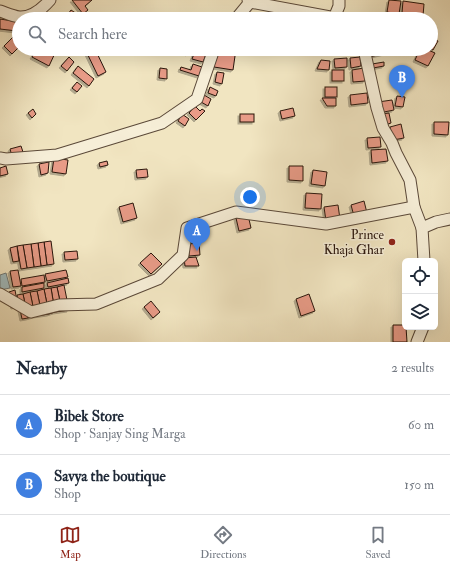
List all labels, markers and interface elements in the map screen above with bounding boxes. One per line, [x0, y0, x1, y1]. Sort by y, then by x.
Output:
search box [12, 12, 438, 56]
icon: search [26, 23, 48, 45]
text: Search here [58, 25, 127, 44]
pin: B [389, 65, 415, 98]
your location [240, 187, 260, 207]
pin: A [184, 218, 210, 251]
place label: Prince Khaja Ghar [324, 227, 385, 258]
marker: Prince Khaja Ghar [387, 237, 397, 247]
map controls [402, 258, 438, 330]
button: locate [402, 258, 438, 294]
button: layers [402, 294, 438, 330]
text: Nearby [16, 358, 67, 379]
text: 2 results [391, 360, 434, 376]
text: Bibek Store [54, 407, 124, 426]
text: A [25, 417, 33, 433]
text: 60 m [408, 417, 434, 433]
text: Shop · Sanjay Sing Marga [54, 426, 186, 442]
text: Savya the boutique [54, 467, 166, 486]
text: B [25, 477, 33, 493]
text: 150 m [404, 477, 434, 493]
text: Shop [54, 486, 81, 502]
tab: Map [59, 524, 81, 561]
tab: Directions [200, 524, 247, 561]
tab: Saved [365, 524, 391, 561]

